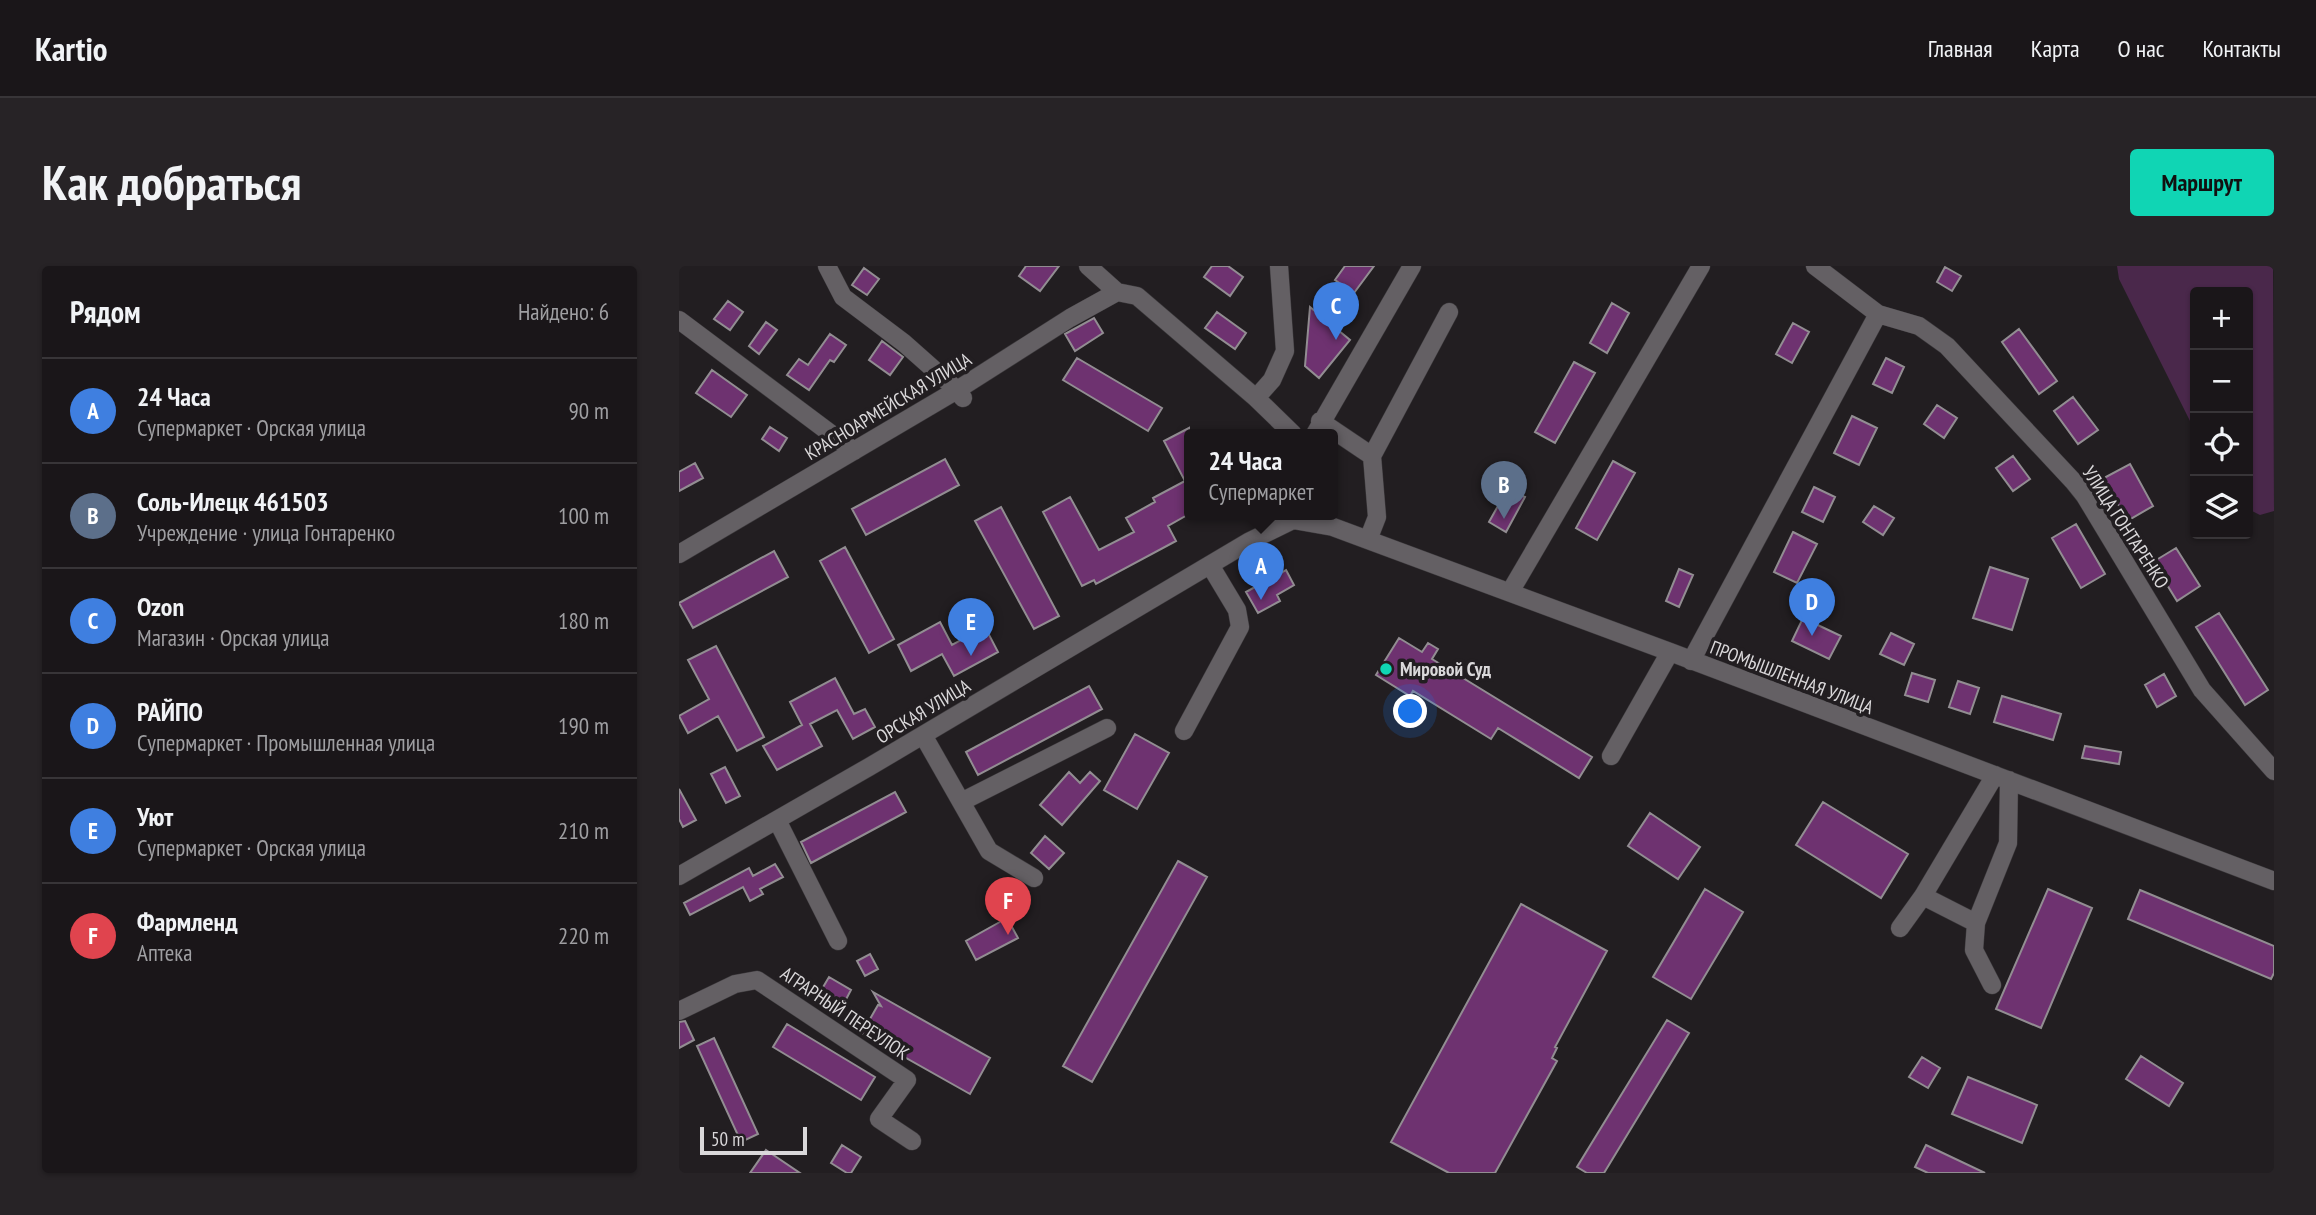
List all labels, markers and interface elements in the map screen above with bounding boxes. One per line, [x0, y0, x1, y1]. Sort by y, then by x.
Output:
text: Kartio [35, 27, 108, 70]
text: Главная [1928, 33, 1993, 64]
text: Карта [2031, 33, 2080, 64]
text: О нас [2118, 33, 2164, 64]
text: Контакты [2202, 33, 2281, 64]
button: Маршрут [2130, 149, 2274, 216]
text: Как добраться [42, 150, 301, 214]
pin: C [1313, 282, 1359, 340]
map controls [2190, 287, 2253, 539]
button: + [2190, 287, 2253, 350]
text: Рядом [70, 292, 141, 331]
text: Найдено: 6 [518, 297, 609, 326]
street label: КРАСНОАРМЕЙСКАЯ УЛИЦА [801, 347, 975, 465]
button: − [2190, 350, 2253, 413]
text: 24 Часа [137, 380, 211, 413]
text: A [87, 396, 99, 425]
text: 90 m [568, 396, 609, 425]
text: Супермаркет · Орская улица [137, 413, 366, 442]
button: locate [2190, 413, 2253, 476]
popup [1184, 429, 1338, 520]
text: 24 Часа [1208, 444, 1282, 477]
pin: B [1481, 461, 1527, 519]
street label: УЛИЦА ГОНТАРЕНКО [2078, 461, 2174, 593]
button: layers [2190, 476, 2253, 539]
text: Супермаркет [1208, 477, 1314, 506]
text: Соль-Илецк 461503 [137, 485, 329, 518]
text: B [87, 501, 99, 530]
text: 100 m [558, 501, 609, 530]
text: Учреждение · улица Гонтаренко [137, 518, 395, 547]
pin: A [1238, 542, 1284, 600]
pin: D [1789, 578, 1835, 636]
text: Ozon [137, 590, 184, 623]
pin: E [948, 598, 994, 656]
text: C [88, 606, 98, 635]
text: 180 m [558, 606, 609, 635]
text: Магазин · Орская улица [137, 623, 329, 652]
street label: ПРОМЫШЛЕННАЯ УЛИЦА [1707, 635, 1877, 719]
place label: Мировой Суд [1400, 657, 1491, 681]
marker: Мировой Суд [1378, 661, 1394, 677]
street label: ОРСКАЯ УЛИЦА [871, 673, 975, 749]
your location [1393, 694, 1427, 728]
text: РАЙПО [137, 695, 203, 728]
text: D [87, 711, 99, 740]
text: 190 m [558, 711, 609, 740]
text: Супермаркет · Промышленная улица [137, 728, 435, 757]
text: Уют [137, 800, 173, 833]
text: E [88, 816, 98, 845]
text: 210 m [558, 816, 609, 845]
text: Супермаркет · Орская улица [137, 833, 366, 862]
pin: F [985, 877, 1031, 935]
text: Фармленд [137, 905, 238, 938]
text: F [88, 921, 98, 950]
text: 220 m [558, 921, 609, 950]
text: Аптека [137, 938, 192, 967]
street label: АГРАРНЫЙ ПЕРЕУЛОК [776, 961, 914, 1065]
scale bar [700, 1124, 807, 1156]
text: 50 m [711, 1127, 745, 1151]

